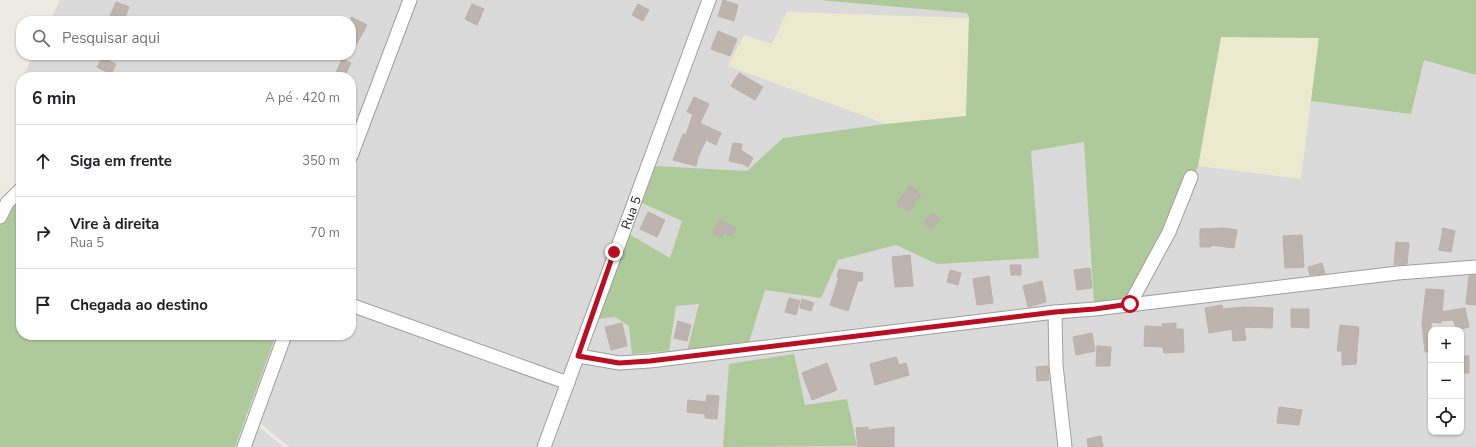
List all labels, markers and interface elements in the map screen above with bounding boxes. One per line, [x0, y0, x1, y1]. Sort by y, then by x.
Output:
search box [16, 16, 356, 60]
icon: search [30, 27, 52, 49]
text: Pesquisar aqui [62, 28, 160, 48]
text: 6 min [32, 87, 76, 110]
text: A pé · 420 m [265, 89, 340, 107]
icon: ahead [32, 150, 54, 172]
text: Siga em frente [70, 151, 172, 171]
text: 350 m [302, 152, 340, 170]
street label: Rua 5 [617, 194, 646, 232]
text: Vire à direita [70, 214, 159, 234]
icon: right [32, 222, 54, 244]
text: 70 m [310, 224, 340, 242]
text: Rua 5 [70, 234, 104, 252]
route end [605, 243, 623, 261]
icon: arrive [32, 294, 54, 316]
text: Chegada ao destino [70, 295, 208, 315]
route start [1121, 295, 1139, 313]
map controls [1428, 327, 1464, 435]
button: + [1428, 327, 1464, 363]
button: − [1428, 363, 1464, 399]
button: locate [1428, 399, 1464, 435]

